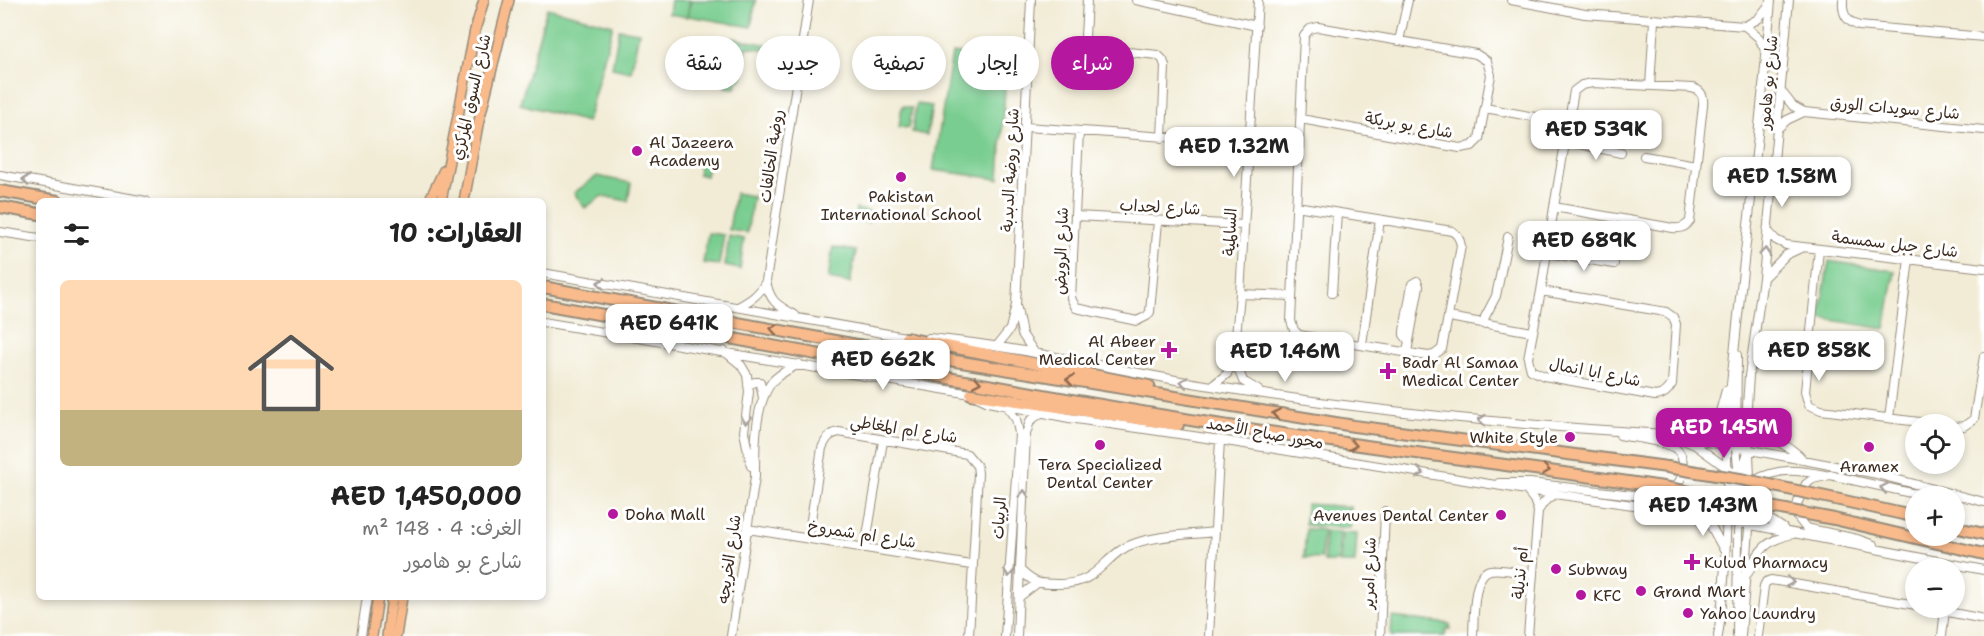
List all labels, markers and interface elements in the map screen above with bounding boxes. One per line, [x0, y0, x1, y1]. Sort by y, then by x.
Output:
street label: شارع السوق المركزي [446, 32, 497, 162]
street label: شارع بو هامور [1753, 34, 1784, 132]
chip: شقة [665, 36, 744, 90]
chip: جديد [756, 36, 840, 90]
chip: تصفية [852, 36, 946, 90]
chip: إيجار [958, 36, 1039, 90]
chip: شراء [1051, 36, 1134, 90]
street label: شارع سويدات الورق [1829, 92, 1961, 125]
street label: شارع روضة الدبدبة [996, 107, 1025, 233]
street label: شارع بو بريكة [1363, 107, 1455, 144]
street label: روضة الخالفات [754, 108, 788, 204]
pin: AED 539K [1534, 110, 1658, 161]
text: AED 539K [1545, 116, 1647, 142]
pin: AED 1.32M [1165, 127, 1303, 178]
place label: Al Jazeera Academy [649, 132, 734, 171]
text: AED 1.32M [1179, 133, 1289, 159]
marker: Al Jazeera Academy [630, 144, 644, 158]
pin: AED 1.58M [1713, 157, 1851, 208]
text: AED 1.58M [1727, 163, 1837, 189]
marker: Pakistan International School [894, 170, 908, 184]
one-way arrow [22, 174, 32, 187]
place label: Pakistan International School [821, 186, 982, 225]
street label: شارع لحداب [1119, 194, 1201, 221]
street label: شارع الرويض [1049, 207, 1074, 295]
street label: السالمية [1218, 207, 1242, 257]
text: العقارات: 10 [389, 215, 522, 250]
icon: filters [60, 218, 93, 251]
pin: AED 689K [1522, 221, 1646, 272]
street label: شارع جبل سمسمة [1831, 226, 1959, 263]
text: AED 689K [1532, 227, 1636, 253]
one-way arrow [1758, 248, 1771, 257]
one-way arrow [596, 278, 606, 290]
pin: AED 641K [607, 304, 731, 355]
text: AED 641K [620, 310, 718, 336]
icon: home [237, 319, 345, 427]
one-way arrow [769, 323, 779, 336]
place label: Al Abeer Medical Center [1039, 331, 1156, 370]
pin: AED 858K [1757, 331, 1881, 382]
pin: AED 1.46M [1216, 332, 1354, 383]
text: AED 858K [1767, 337, 1871, 363]
text: AED 1.46M [1230, 338, 1340, 364]
pin: AED 662K [821, 340, 945, 391]
marker: Al Abeer Medical Center [1160, 341, 1178, 359]
text: AED 662K [831, 346, 935, 372]
place label: Badr Al Samaa Medical Center [1402, 352, 1519, 391]
street label: شارع ابا انمال [1547, 353, 1643, 392]
marker: Badr Al Samaa Medical Center [1379, 362, 1397, 380]
one-way arrow [1065, 374, 1074, 386]
one-way arrow [972, 375, 982, 388]
one-way arrow [1179, 376, 1189, 388]
one-way arrow [1272, 408, 1281, 420]
pin: AED 1.45M [1655, 408, 1793, 459]
street label: شارع ام المغاطي [848, 410, 959, 452]
street label: محور صباح الأحمد [1205, 412, 1325, 454]
one-way arrow [1477, 414, 1486, 427]
text: AED 1.45M [1670, 414, 1778, 440]
map controls [1905, 414, 1965, 618]
button: locate [1905, 414, 1965, 474]
one-way arrow [740, 416, 753, 425]
place label: White Style [1469, 427, 1558, 448]
marker: White Style [1563, 430, 1577, 444]
marker: Tera Specialized Dental Center [1093, 438, 1107, 452]
one-way arrow [1348, 439, 1358, 451]
marker: Aramex [1862, 440, 1876, 454]
place label: Tera Specialized Dental Center [1038, 454, 1162, 493]
place label: Aramex [1840, 456, 1898, 477]
one-way arrow [1541, 463, 1551, 476]
one-way arrow [1416, 467, 1425, 479]
text: AED 1,450,000 [330, 478, 522, 513]
one-way arrow [1879, 483, 1889, 496]
pin: AED 1.43M [1634, 486, 1772, 537]
button: + [1905, 486, 1965, 546]
one-way arrow [1017, 489, 1030, 498]
text: AED 1.43M [1648, 492, 1758, 518]
street label: الربيات [987, 496, 1011, 540]
place label: Doha Mall [625, 504, 705, 525]
place label: Avenues Dental Center [1313, 505, 1489, 526]
marker: Doha Mall [606, 507, 620, 521]
marker: Avenues Dental Center [1494, 508, 1508, 522]
street label: شارع الخريجه [712, 513, 747, 605]
text: الغرف: 4 · 148 m² [362, 515, 522, 541]
street label: شارع ام شمروخ [806, 515, 917, 555]
street label: شارع امرير [1357, 537, 1382, 611]
street label: أم نذيلة [1507, 546, 1535, 600]
text: شارع بو هامور [404, 548, 522, 574]
place label: Kulud Pharmacy [1704, 552, 1828, 573]
marker: Kulud Pharmacy [1685, 555, 1699, 569]
button: − [1905, 558, 1965, 618]
place label: Subway [1568, 559, 1628, 580]
marker: Subway [1549, 562, 1563, 576]
one-way arrow [1003, 569, 1016, 578]
one-way arrow [1785, 576, 1795, 588]
place label: Grand Mart [1653, 581, 1746, 602]
marker: Grand Mart [1634, 584, 1648, 598]
place label: KFC [1593, 585, 1622, 606]
marker: KFC [1574, 588, 1588, 602]
place label: Yahoo Laundry [1700, 603, 1816, 624]
marker: Yahoo Laundry [1681, 606, 1695, 620]

